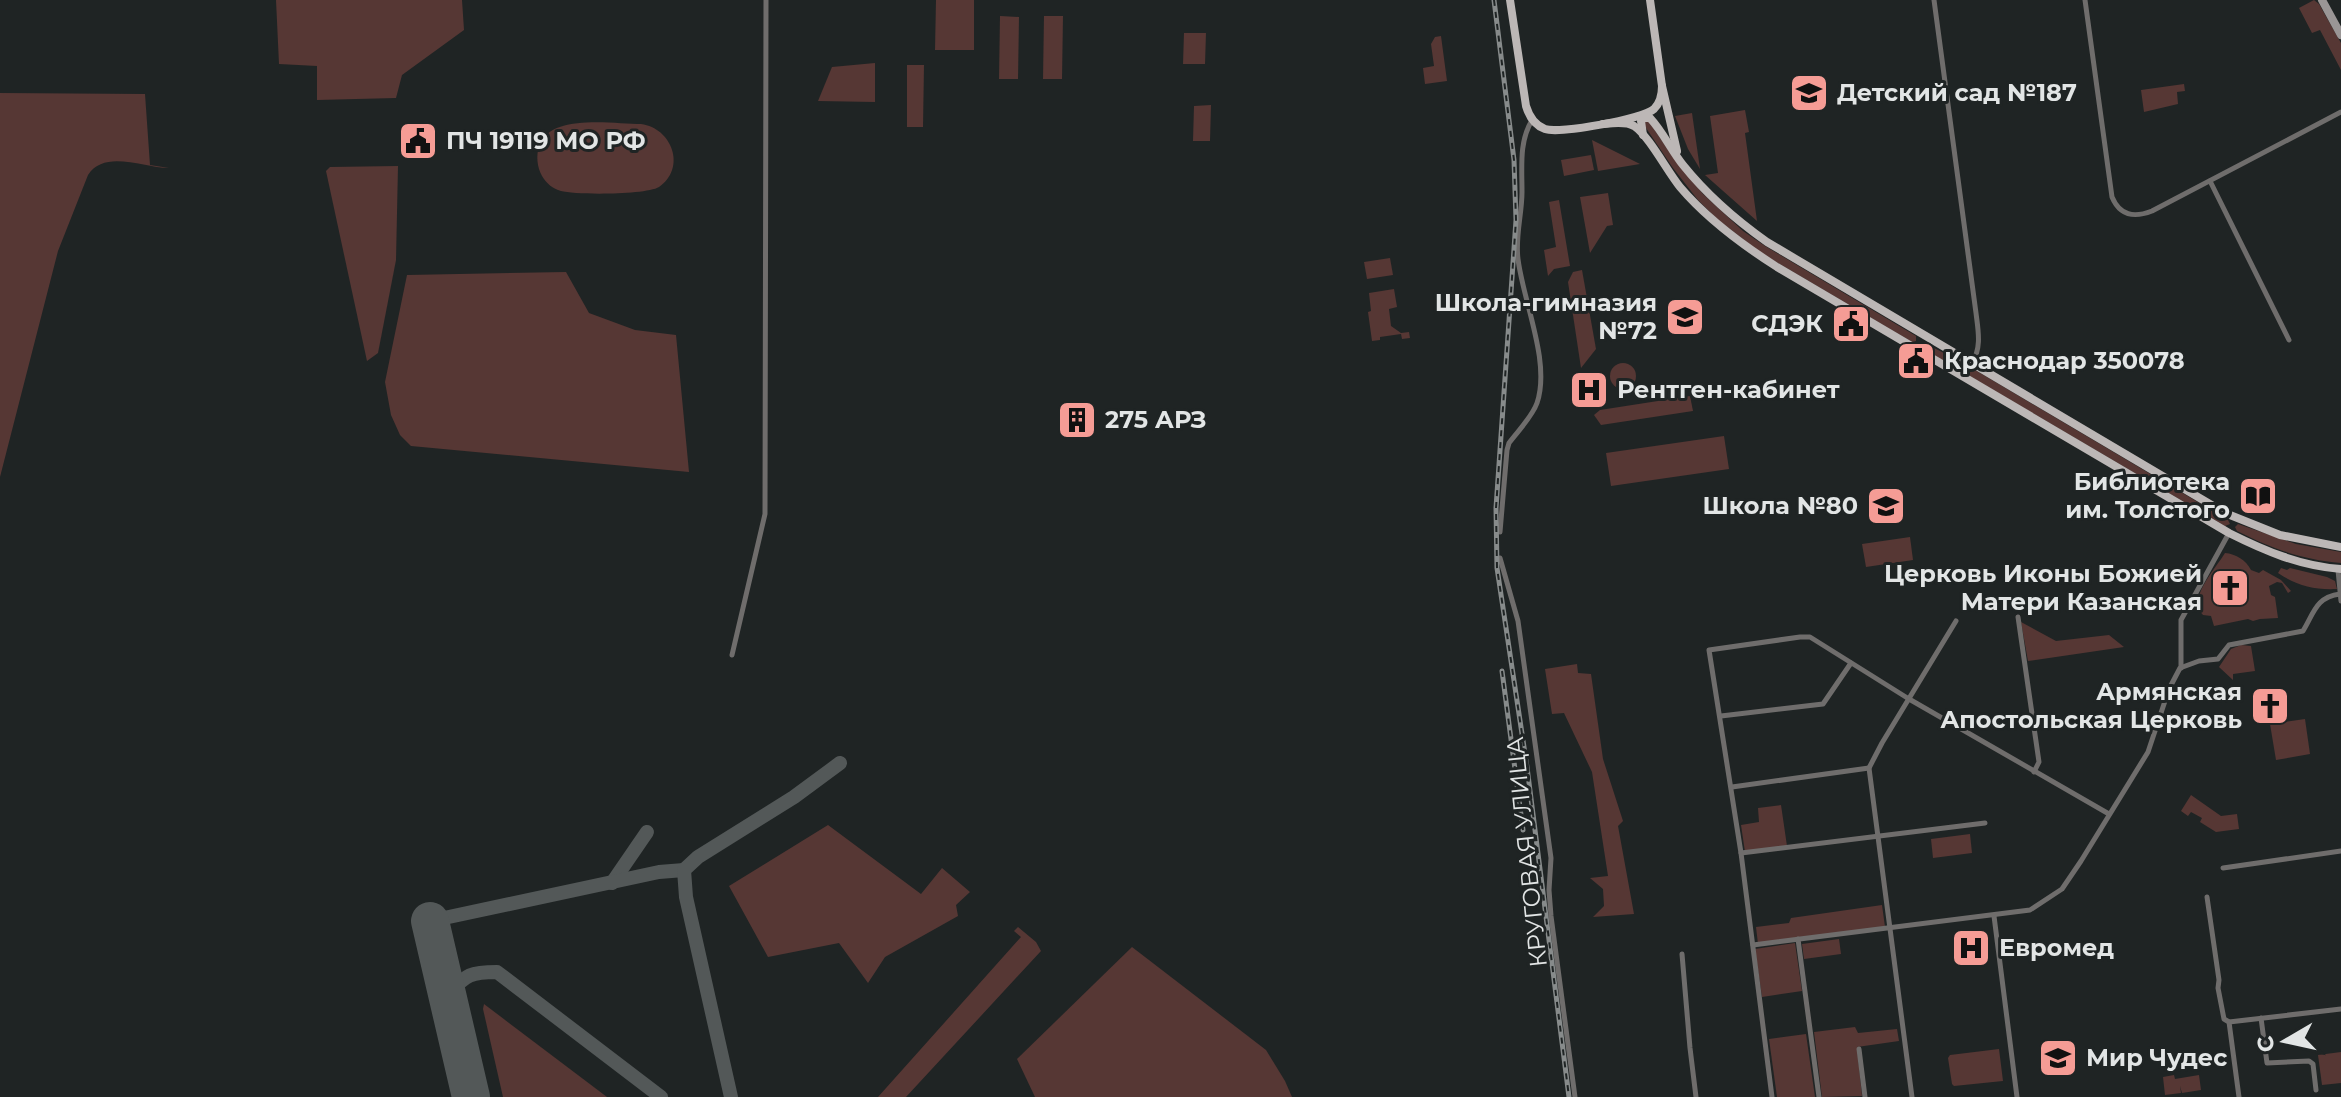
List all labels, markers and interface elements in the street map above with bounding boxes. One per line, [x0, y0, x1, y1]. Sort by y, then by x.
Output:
school or university icon: Детский сад №187 [1788, 72, 1830, 114]
place label: Детский сад №187 [1837, 78, 2077, 107]
public building icon: ПЧ 19119 МО РФ [397, 120, 439, 162]
place label: ПЧ 19119 МО РФ [446, 126, 646, 155]
place label: Школа-гимназия №72 [1435, 288, 1657, 345]
school or university icon: Школа-гимназия №72 [1664, 296, 1706, 338]
public building icon: СДЭК [1830, 303, 1872, 345]
place label: СДЭК [1751, 309, 1823, 338]
public building icon: Краснодар 350078 [1895, 340, 1937, 382]
place label: Краснодар 350078 [1944, 346, 2185, 375]
hospital icon: Рентген-кабинет [1568, 369, 1610, 411]
place label: Рентген-кабинет [1617, 375, 1840, 404]
building icon: 275 АРЗ [1056, 399, 1098, 441]
place label: 275 АРЗ [1105, 405, 1207, 434]
place label: Библиотека им. Толстого [2065, 467, 2230, 524]
library icon: Библиотека им. Толстого [2237, 475, 2279, 517]
school or university icon: Школа №80 [1865, 485, 1907, 527]
place label: Школа №80 [1702, 491, 1858, 520]
place label: Церковь Иконы Божией Матери Казанская [1884, 559, 2202, 616]
church icon: Церковь Иконы Божией Матери Казанская [2209, 567, 2251, 609]
place label: Армянская Апостольская Церковь [1940, 677, 2242, 734]
church icon: Армянская Апостольская Церковь [2249, 685, 2291, 727]
street label: КРУГОВАЯ УЛИЦА [1500, 735, 1553, 969]
hospital icon: Евромед [1950, 927, 1992, 969]
place label: Евромед [1999, 933, 2114, 962]
north arrow [2245, 1001, 2325, 1081]
text: С [2251, 1034, 2280, 1054]
school or university icon: Мир Чудес [2037, 1037, 2079, 1079]
place label: Мир Чудес [2086, 1043, 2227, 1072]

